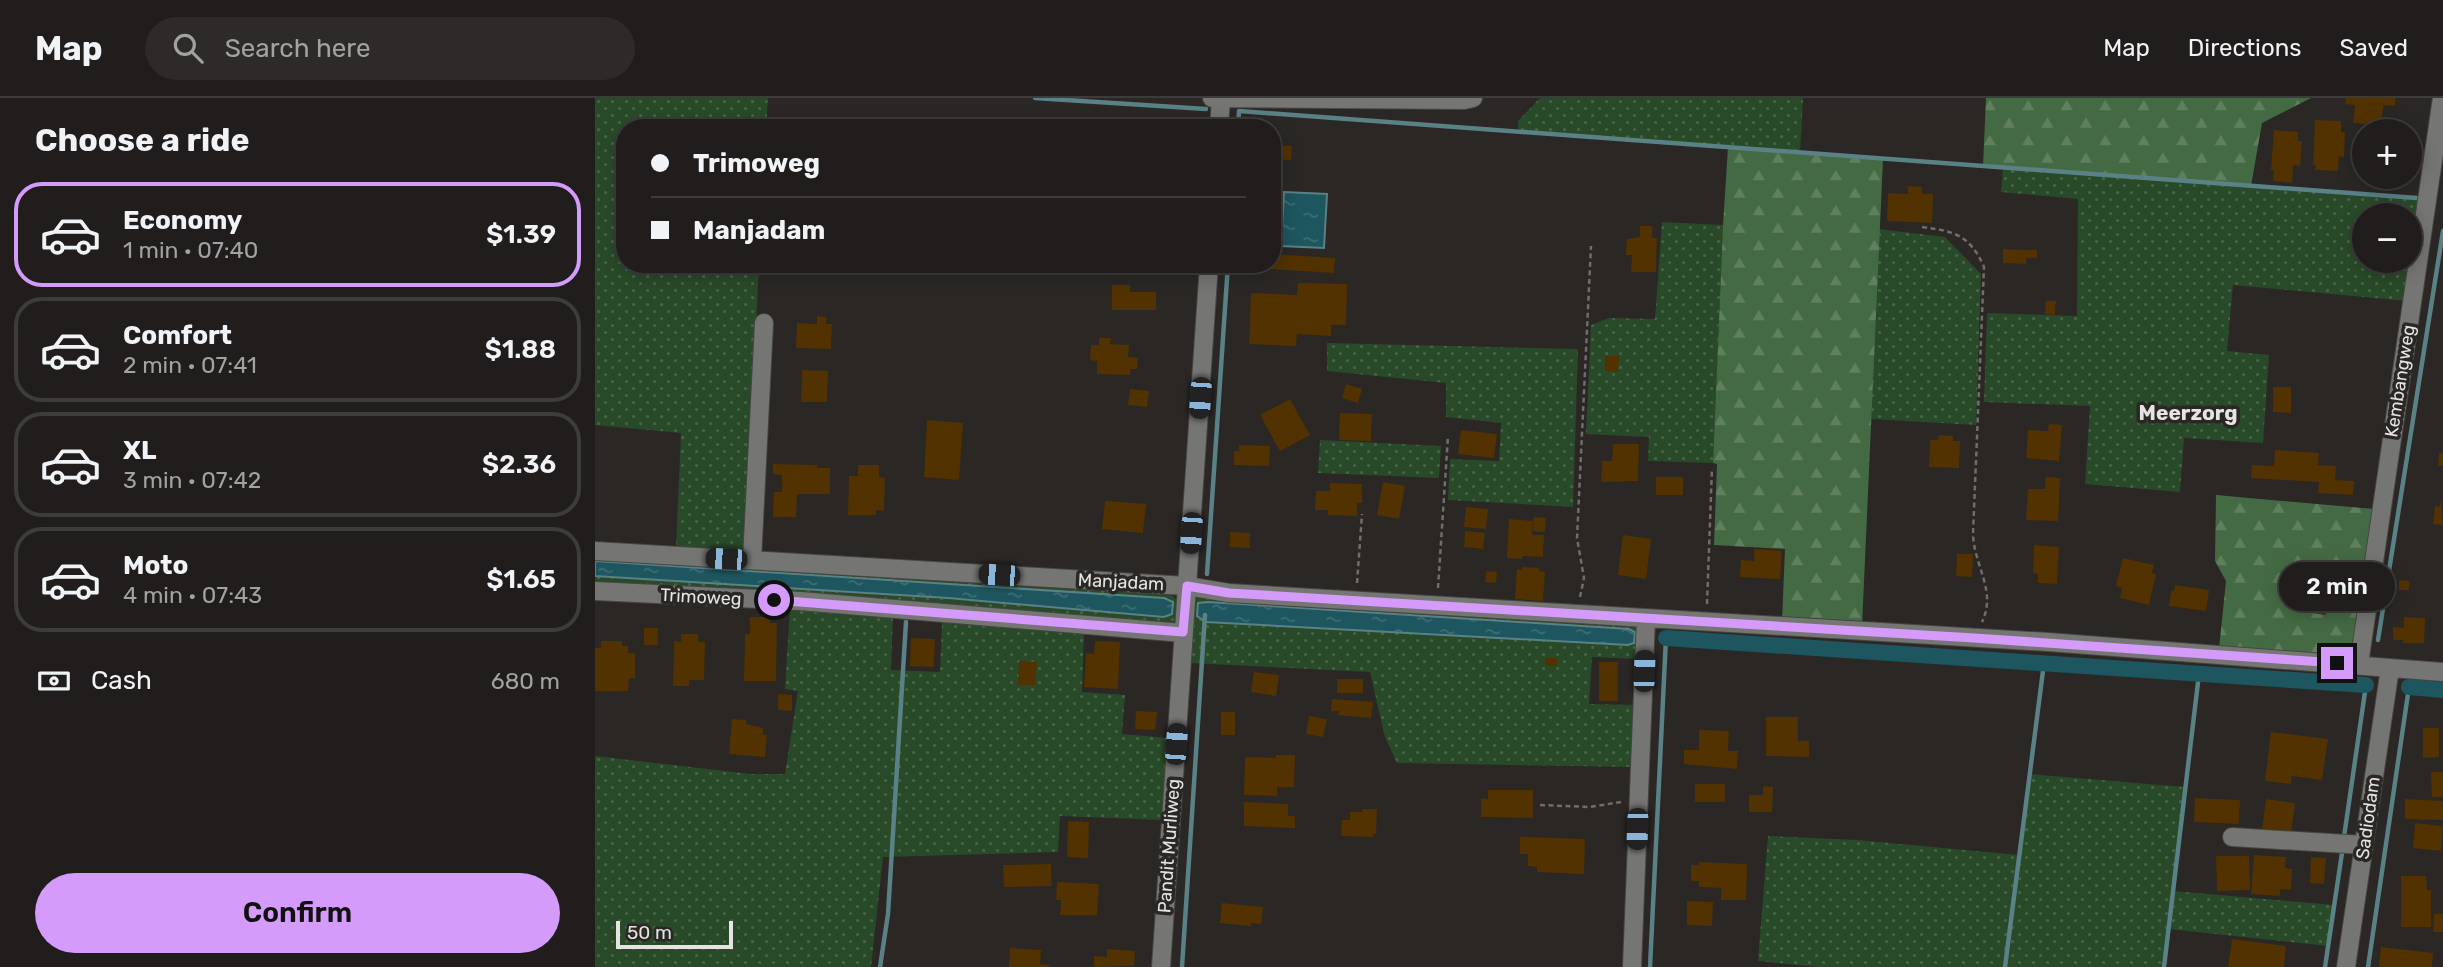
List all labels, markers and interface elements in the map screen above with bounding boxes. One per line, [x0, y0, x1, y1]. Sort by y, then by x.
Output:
search box [145, 17, 635, 80]
text: Map [35, 29, 103, 68]
icon: search [169, 29, 207, 67]
text: Search here [225, 33, 370, 64]
text: Map [2103, 34, 2150, 62]
text: Directions [2188, 34, 2301, 62]
text: Saved [2339, 34, 2408, 62]
map controls [2352, 119, 2422, 273]
button: + [2352, 119, 2422, 189]
text: Choose a ride [35, 121, 249, 159]
text: Trimoweg [693, 148, 820, 179]
icon: car [39, 203, 102, 266]
button: − [2352, 203, 2422, 273]
text: Economy [123, 205, 242, 236]
text: Manjadam [693, 215, 825, 246]
text: $1.39 [486, 219, 556, 250]
text: 1 min · 07:40 [123, 236, 258, 264]
icon: car [39, 318, 102, 381]
text: Comfort [123, 320, 232, 351]
street label: Kembangweg [2380, 323, 2420, 439]
text: $1.88 [485, 334, 556, 365]
text: 2 min · 07:41 [123, 351, 257, 379]
car [1189, 376, 1212, 420]
district label: Meerzorg [2139, 400, 2237, 425]
icon: car [39, 433, 102, 496]
text: XL [123, 435, 156, 466]
text: $2.36 [482, 449, 556, 480]
text: 3 min · 07:42 [123, 466, 261, 494]
car [1180, 511, 1203, 555]
car [705, 547, 748, 571]
icon: car [39, 548, 102, 611]
text: Moto [123, 550, 188, 581]
callout: 2 min [2279, 561, 2395, 610]
car [978, 563, 1021, 587]
text: $1.65 [486, 564, 556, 595]
street label: Manjadam [1077, 569, 1165, 595]
text: 2 min [2306, 572, 2368, 600]
text: 4 min · 07:43 [123, 581, 262, 609]
street label: Trimoweg [660, 584, 742, 610]
route start [758, 584, 790, 616]
route end [2321, 647, 2353, 679]
car [1633, 650, 1656, 692]
icon: cash [35, 662, 73, 700]
text: Cash [91, 665, 152, 696]
text: 680 m [491, 667, 560, 695]
car [1165, 722, 1188, 766]
street label: Sadiodam [2351, 775, 2385, 861]
street label: Pandit Murliweg [1153, 778, 1185, 914]
car [1626, 808, 1649, 850]
button: Confirm [35, 873, 560, 953]
scale bar [616, 918, 733, 950]
text: 50 m [627, 921, 672, 944]

